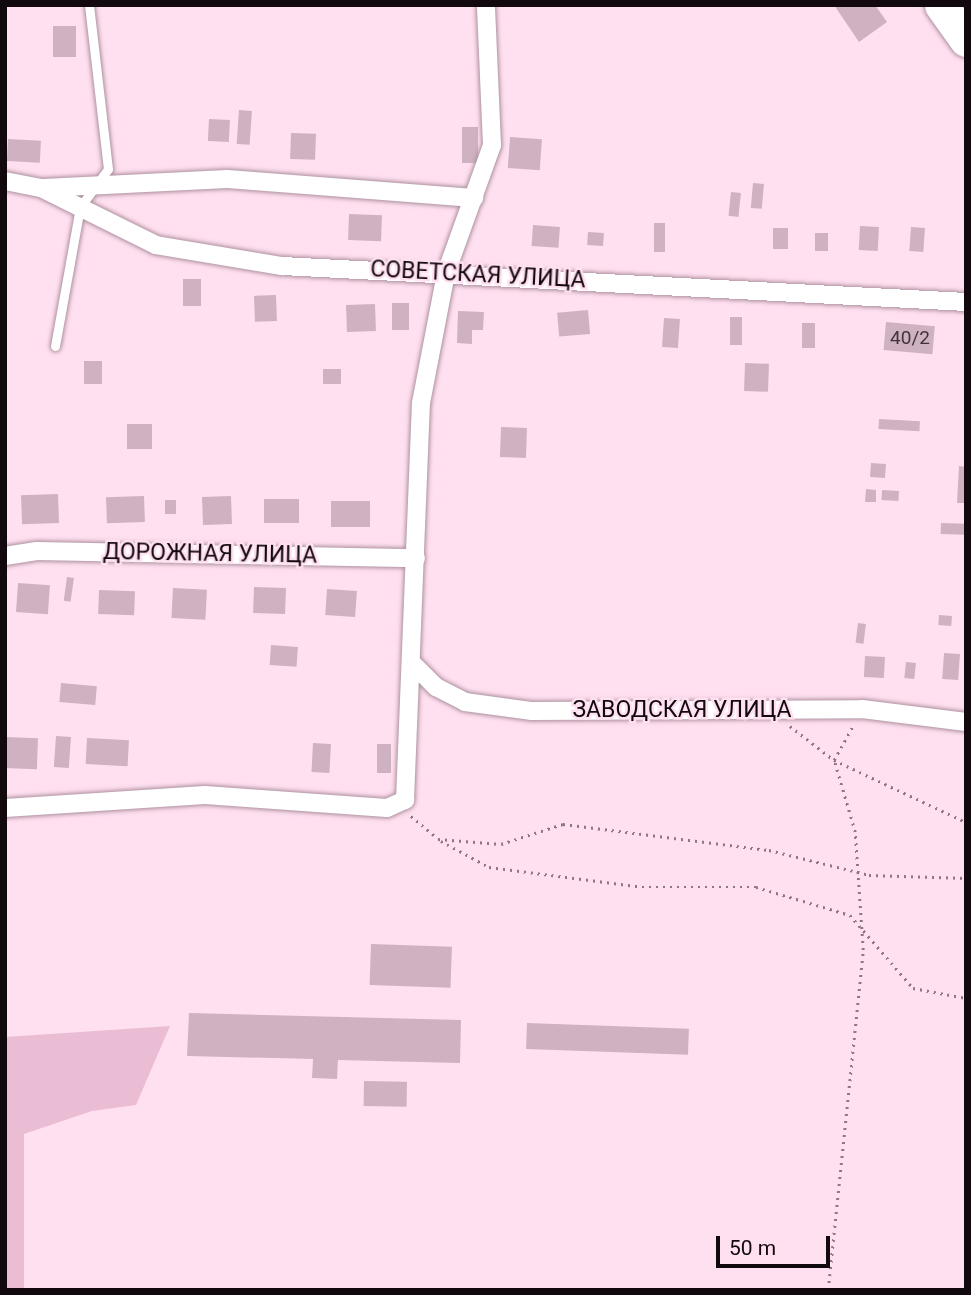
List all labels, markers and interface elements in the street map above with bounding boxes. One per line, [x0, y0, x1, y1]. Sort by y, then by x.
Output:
street label: СОВЕТСКАЯ УЛИЦА [370, 256, 586, 294]
house number: 40/2 [890, 327, 930, 349]
street label: ДОРОЖНАЯ УЛИЦА [103, 538, 317, 570]
street label: ЗАВОДСКАЯ УЛИЦА [572, 696, 792, 724]
scale bar [719, 1222, 833, 1266]
text: 50 m [729, 1236, 776, 1260]

